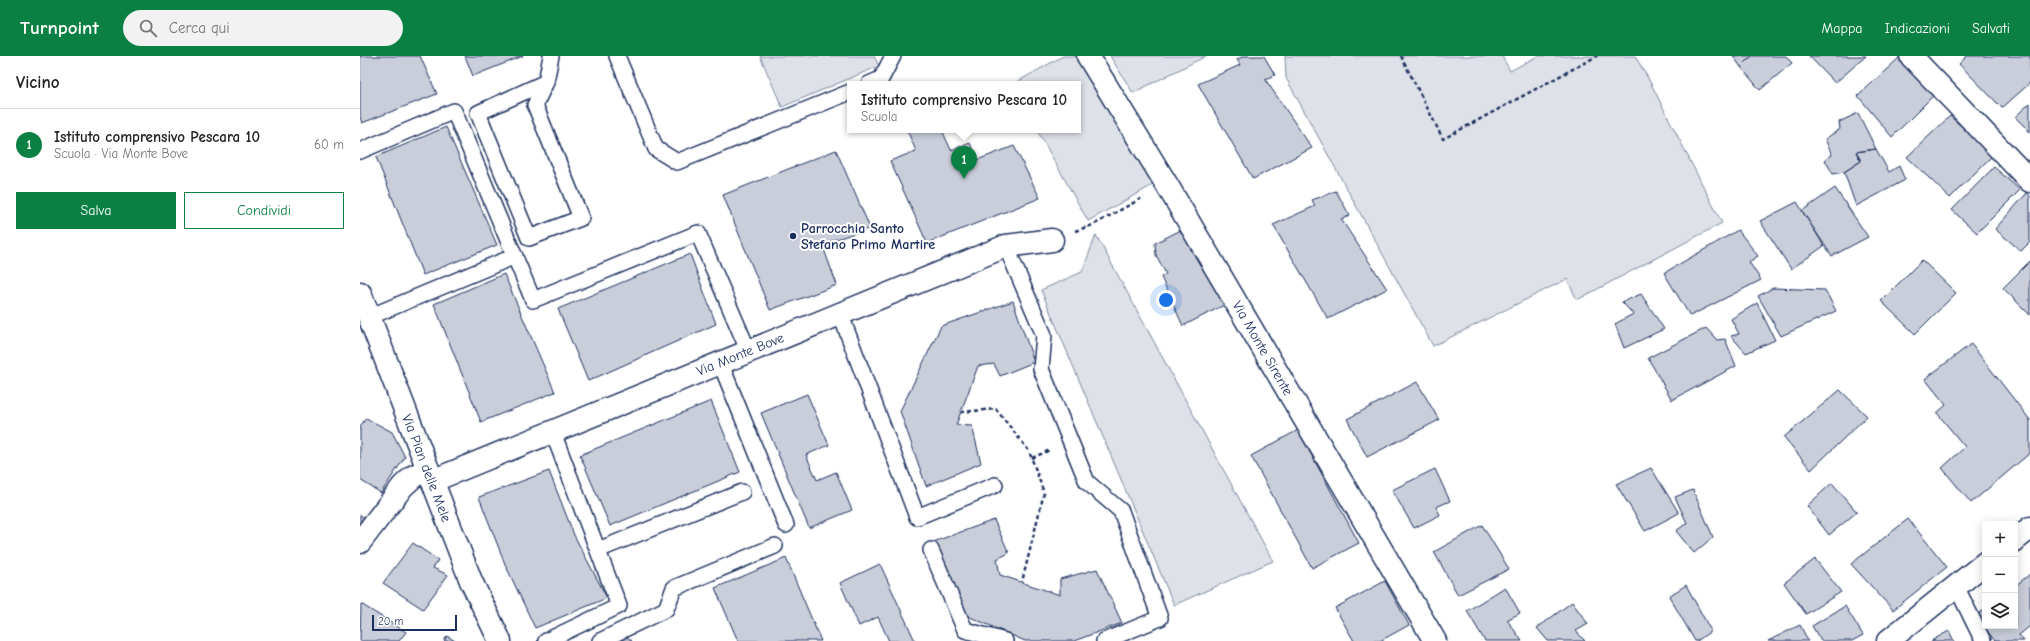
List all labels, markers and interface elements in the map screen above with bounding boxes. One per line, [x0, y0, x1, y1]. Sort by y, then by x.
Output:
search box [123, 10, 403, 46]
text: Turnpoint [20, 17, 99, 39]
icon: search [137, 17, 159, 39]
text: Cerca qui [169, 19, 230, 37]
text: Mappa [1822, 20, 1863, 37]
text: Indicazioni [1885, 20, 1950, 37]
text: Salvati [1972, 20, 2010, 37]
text: Vicino [16, 73, 59, 92]
popup [847, 81, 1081, 133]
text: Istituto comprensivo Pescara 10 [861, 91, 1067, 109]
text: Scuola [861, 109, 898, 124]
text: Istituto comprensivo Pescara 10 [54, 128, 260, 146]
text: 1 [26, 137, 32, 152]
text: 60 m [314, 137, 344, 152]
text: Scuola · Via Monte Bove [54, 146, 188, 161]
pin: 1 [951, 146, 977, 179]
button: Salva [16, 192, 176, 229]
button: Condividi [184, 192, 344, 229]
place label: Parrocchia Santo Stefano Primo Martire [801, 220, 935, 253]
marker: Parrocchia Santo Stefano Primo Martire [788, 231, 798, 241]
your location [1156, 290, 1176, 310]
street label: Via Monte Sirente [1229, 298, 1297, 399]
street label: Via Monte Bove [694, 329, 787, 380]
street label: Via Pian delle Mele [398, 412, 455, 525]
map controls [1982, 521, 2018, 629]
button: + [1982, 521, 2018, 557]
button: − [1982, 557, 2018, 593]
button: layers [1982, 593, 2018, 629]
scale bar [372, 613, 457, 632]
text: 20 m [378, 615, 403, 628]

